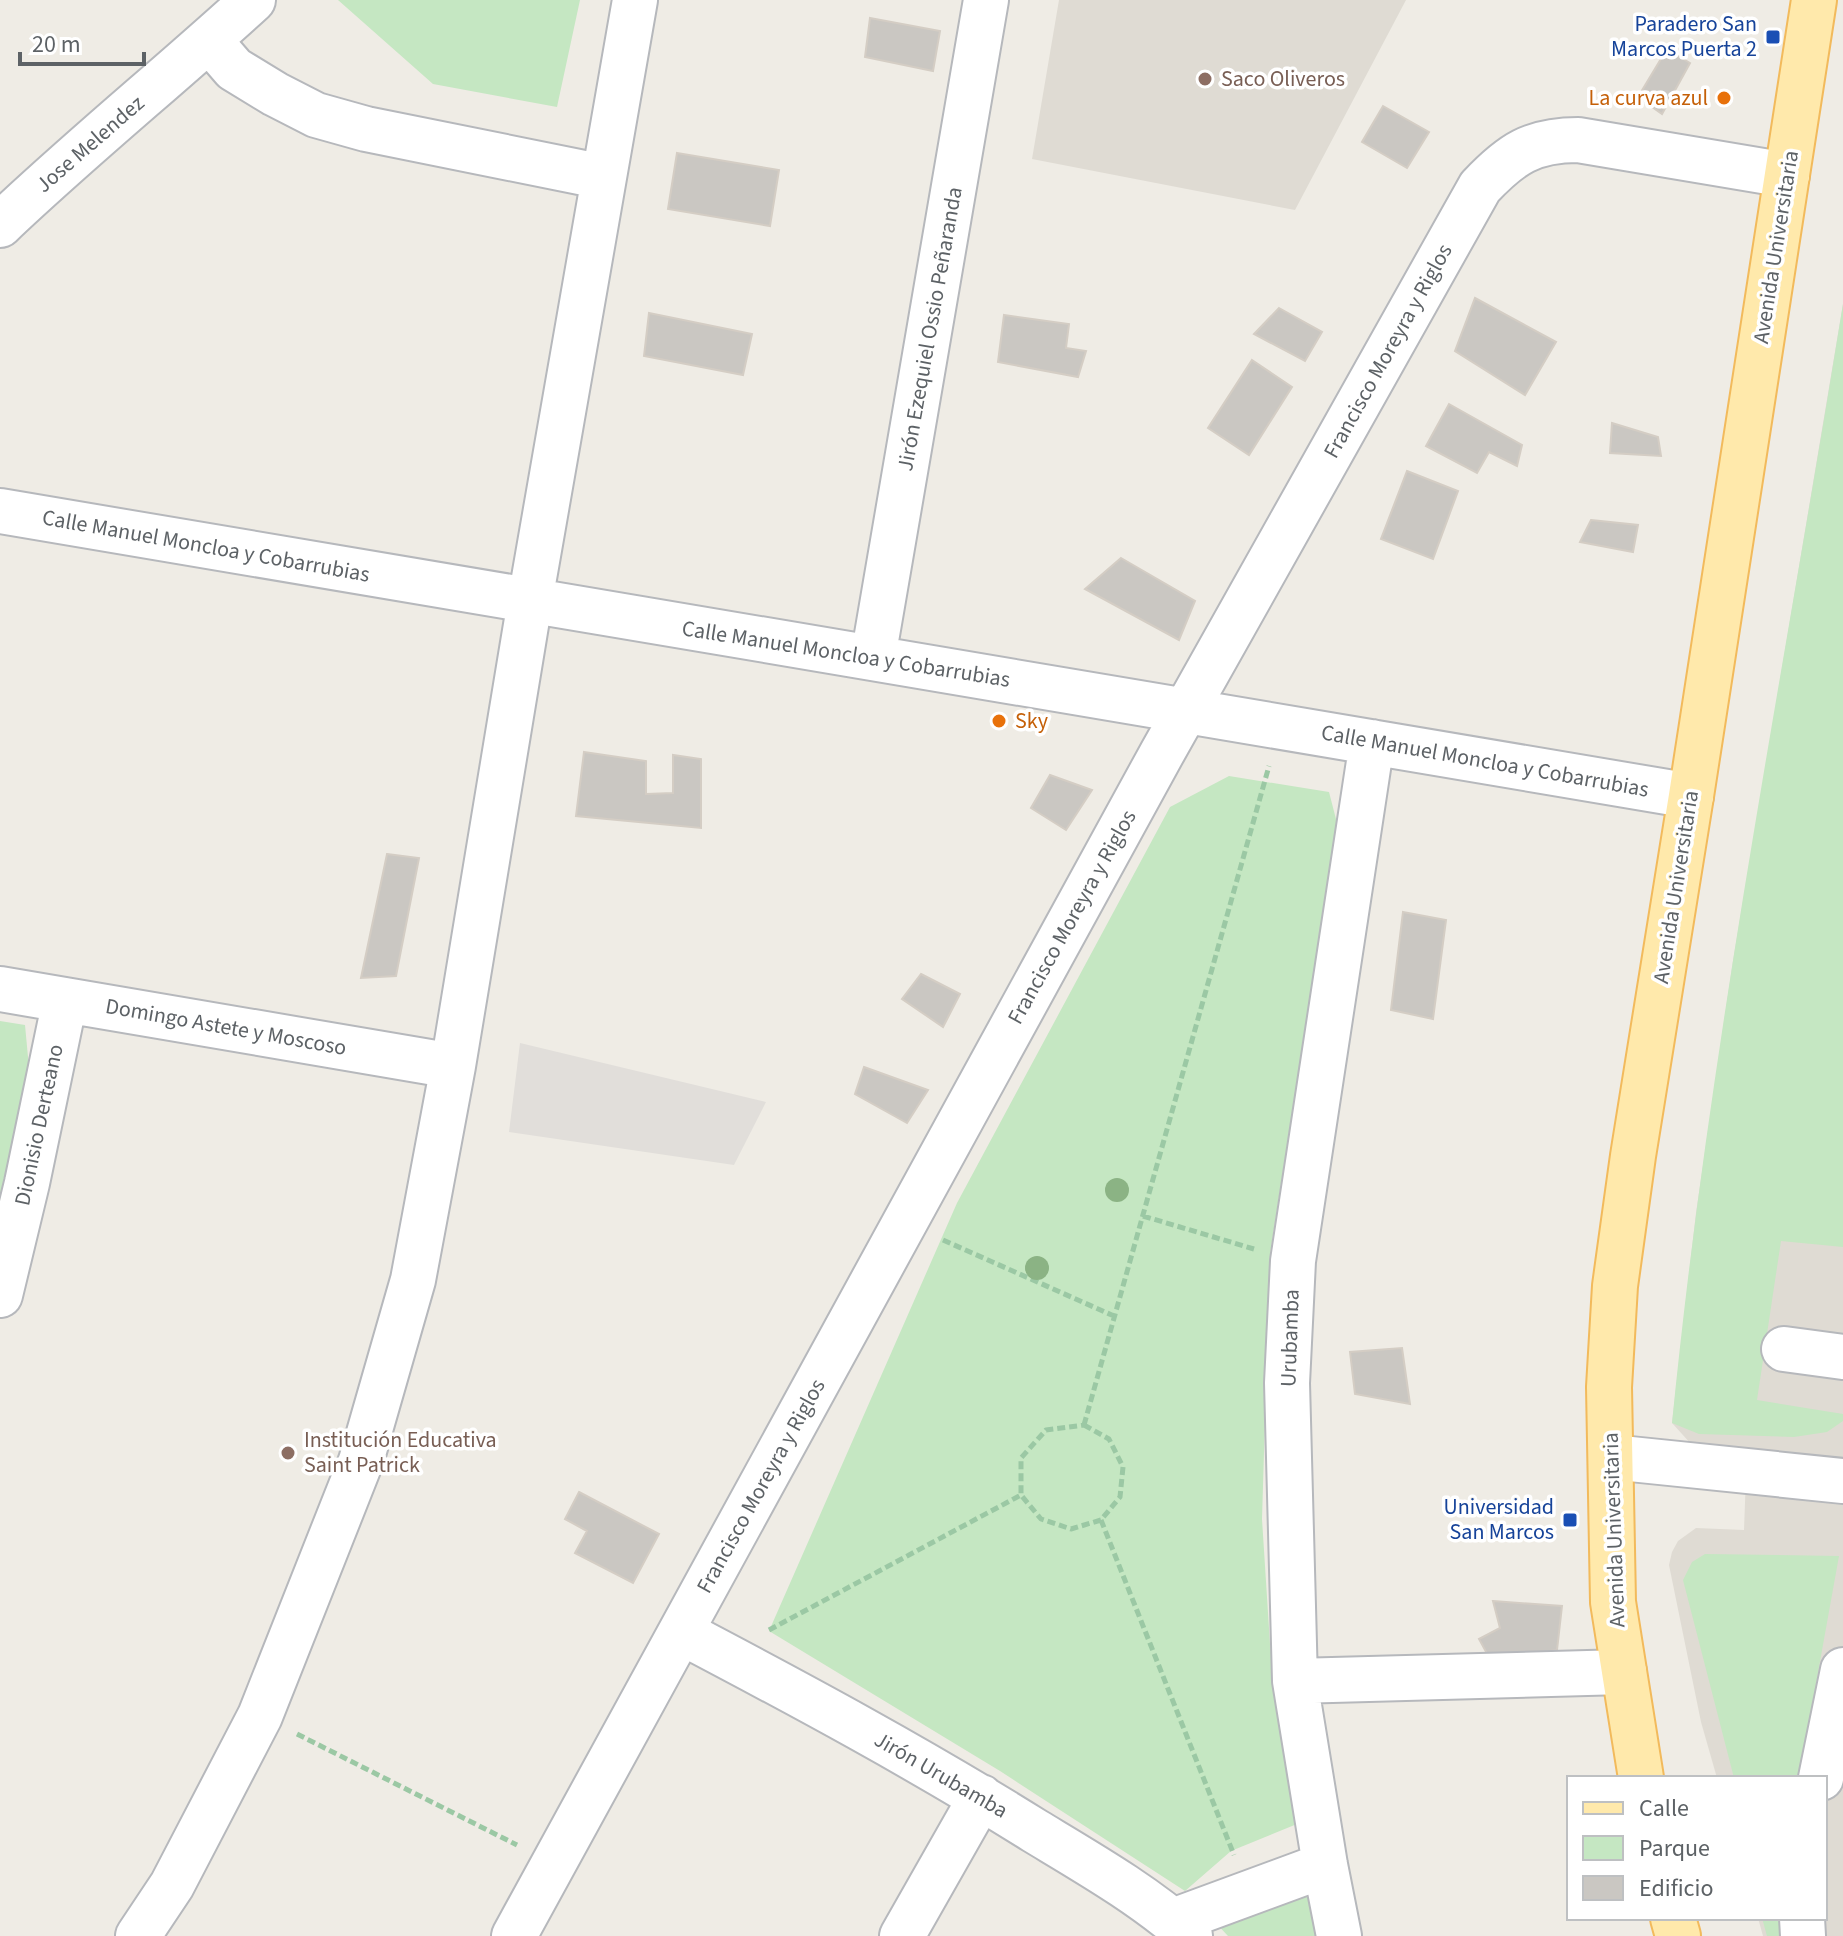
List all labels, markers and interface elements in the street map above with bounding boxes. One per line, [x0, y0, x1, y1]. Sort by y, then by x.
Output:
place label: Paradero San Marcos Puerta 2 [1611, 8, 1757, 65]
scale bar [20, 16, 144, 66]
text: 20 m [32, 27, 81, 62]
marker: Paradero San Marcos Puerta 2 [1764, 28, 1782, 46]
place label: Saco Oliveros [1221, 63, 1345, 95]
marker: Saco Oliveros [1196, 70, 1214, 88]
place label: La curva azul [1589, 82, 1708, 114]
street label: Jose Melendez [29, 88, 151, 200]
marker: La curva azul [1715, 89, 1733, 107]
street label: Avenida Universitaria [1745, 148, 1807, 346]
street label: Jirón Ezequiel Ossio Peñaranda [889, 184, 971, 474]
street label: Francisco Moreyra y Riglos [1316, 238, 1460, 464]
street label: Calle Manuel Moncloa y Cobarrubias [40, 501, 372, 591]
street label: Calle Manuel Moncloa y Cobarrubias [679, 612, 1013, 696]
place label: Sky [1015, 705, 1049, 737]
marker: Sky [990, 712, 1008, 730]
street label: Calle Manuel Moncloa y Cobarrubias [1319, 716, 1651, 806]
street label: Avenida Universitaria [1645, 788, 1707, 986]
street label: Francisco Moreyra y Riglos [1000, 804, 1144, 1030]
street label: Domingo Astete y Moscoso [103, 990, 349, 1064]
street label: Dionisio Derteano [6, 1041, 72, 1209]
street label: Urubamba [1272, 1289, 1308, 1387]
street label: Francisco Moreyra y Riglos [689, 1373, 833, 1599]
place label: Institución Educativa Saint Patrick [304, 1424, 497, 1481]
street label: Avenida Universitaria [1595, 1432, 1633, 1628]
marker: Institución Educativa Saint Patrick [279, 1444, 297, 1462]
place label: Universidad San Marcos [1444, 1491, 1554, 1548]
marker: Universidad San Marcos [1561, 1511, 1579, 1529]
street label: Jirón Urubamba [868, 1724, 1014, 1826]
legend [1567, 1776, 1827, 1920]
text: Calle [1639, 1791, 1689, 1826]
text: Parque [1639, 1831, 1710, 1866]
text: Edificio [1639, 1871, 1713, 1906]

